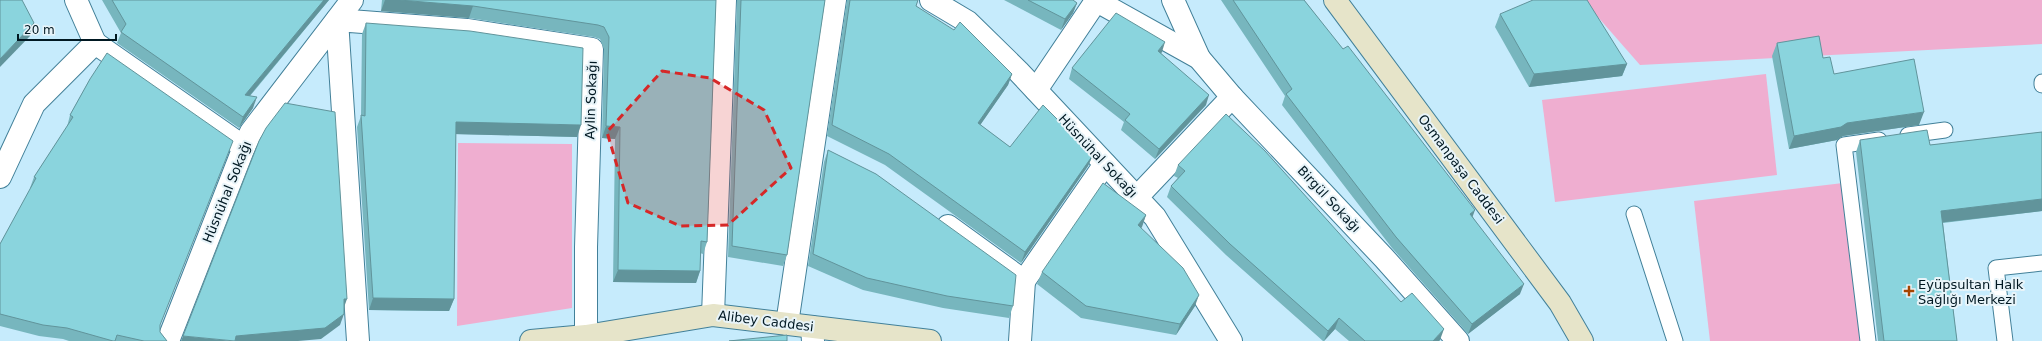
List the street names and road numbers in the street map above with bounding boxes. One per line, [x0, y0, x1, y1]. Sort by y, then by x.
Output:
street label: Aylin Sokağı [582, 60, 600, 140]
street label: Hüsnühal Sokağı [1055, 111, 1141, 201]
street label: Osmanpaşa Caddesi [1415, 111, 1507, 227]
street label: Hüsnühal Sokağı [200, 139, 254, 245]
street label: Birgül Sokağı [1294, 163, 1364, 235]
street label: Alibey Caddesi [717, 308, 815, 334]

